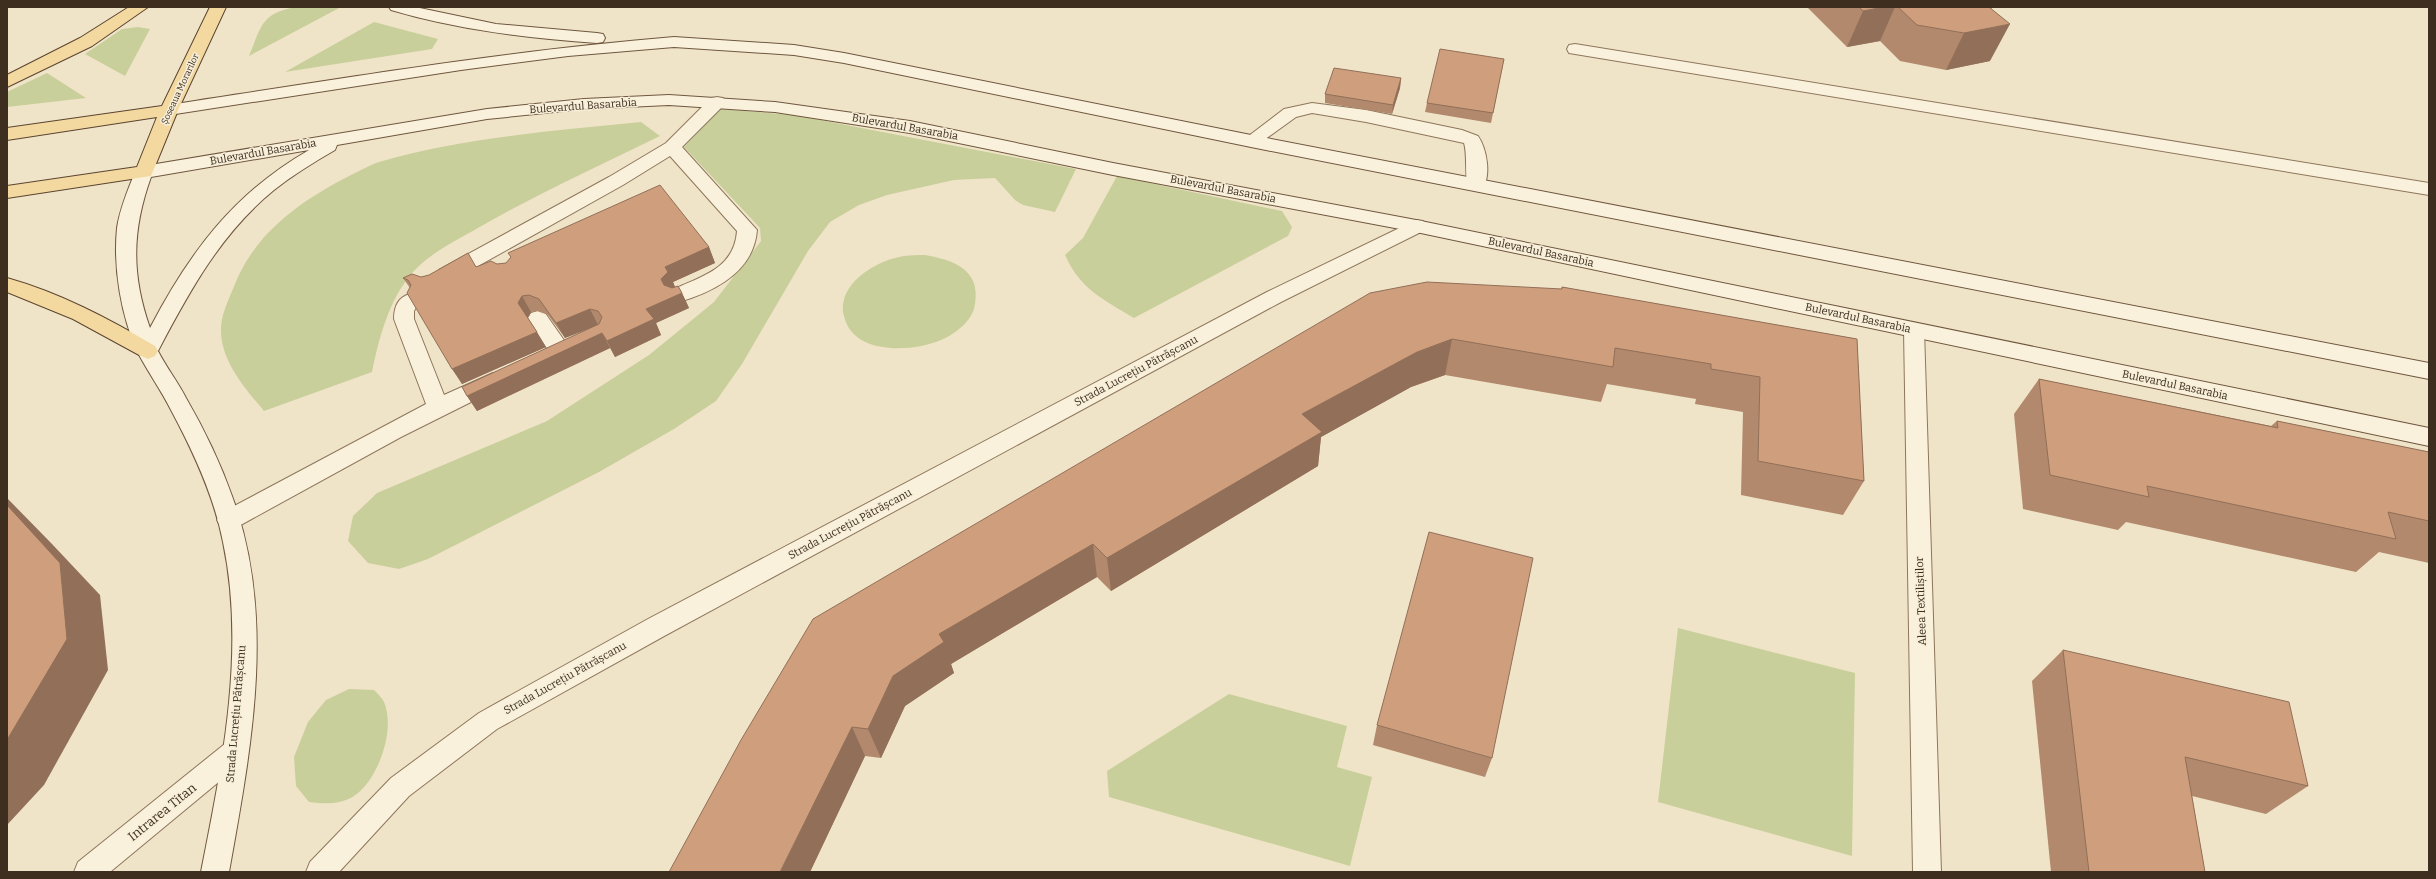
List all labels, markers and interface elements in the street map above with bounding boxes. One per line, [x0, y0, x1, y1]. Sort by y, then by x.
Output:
street label: Șoseaua Morarilor [159, 52, 202, 126]
street label: Bulevardul Basarabia [529, 96, 637, 116]
street label: Bulevardul Basarabia [851, 111, 959, 143]
street label: Bulevardul Basarabia [209, 136, 317, 168]
street label: Bulevardul Basarabia [1169, 172, 1277, 206]
street label: Bulevardul Basarabia [1487, 234, 1595, 270]
street label: Bulevardul Basarabia [1804, 300, 1912, 336]
street label: Strada Lucrețiu Pătrășcanu [1072, 333, 1200, 409]
street label: Bulevardul Basarabia [2121, 367, 2229, 403]
street label: Strada Lucrețiu Pătrășcanu [786, 486, 914, 562]
street label: Aleea Textiliștilor [1913, 556, 1929, 646]
street label: Strada Lucrețiu Pătrășcanu [501, 639, 629, 717]
street label: Strada Lucrețiu Pătrășcanu [224, 644, 249, 783]
street label: Intrarea Titan [125, 779, 200, 844]

